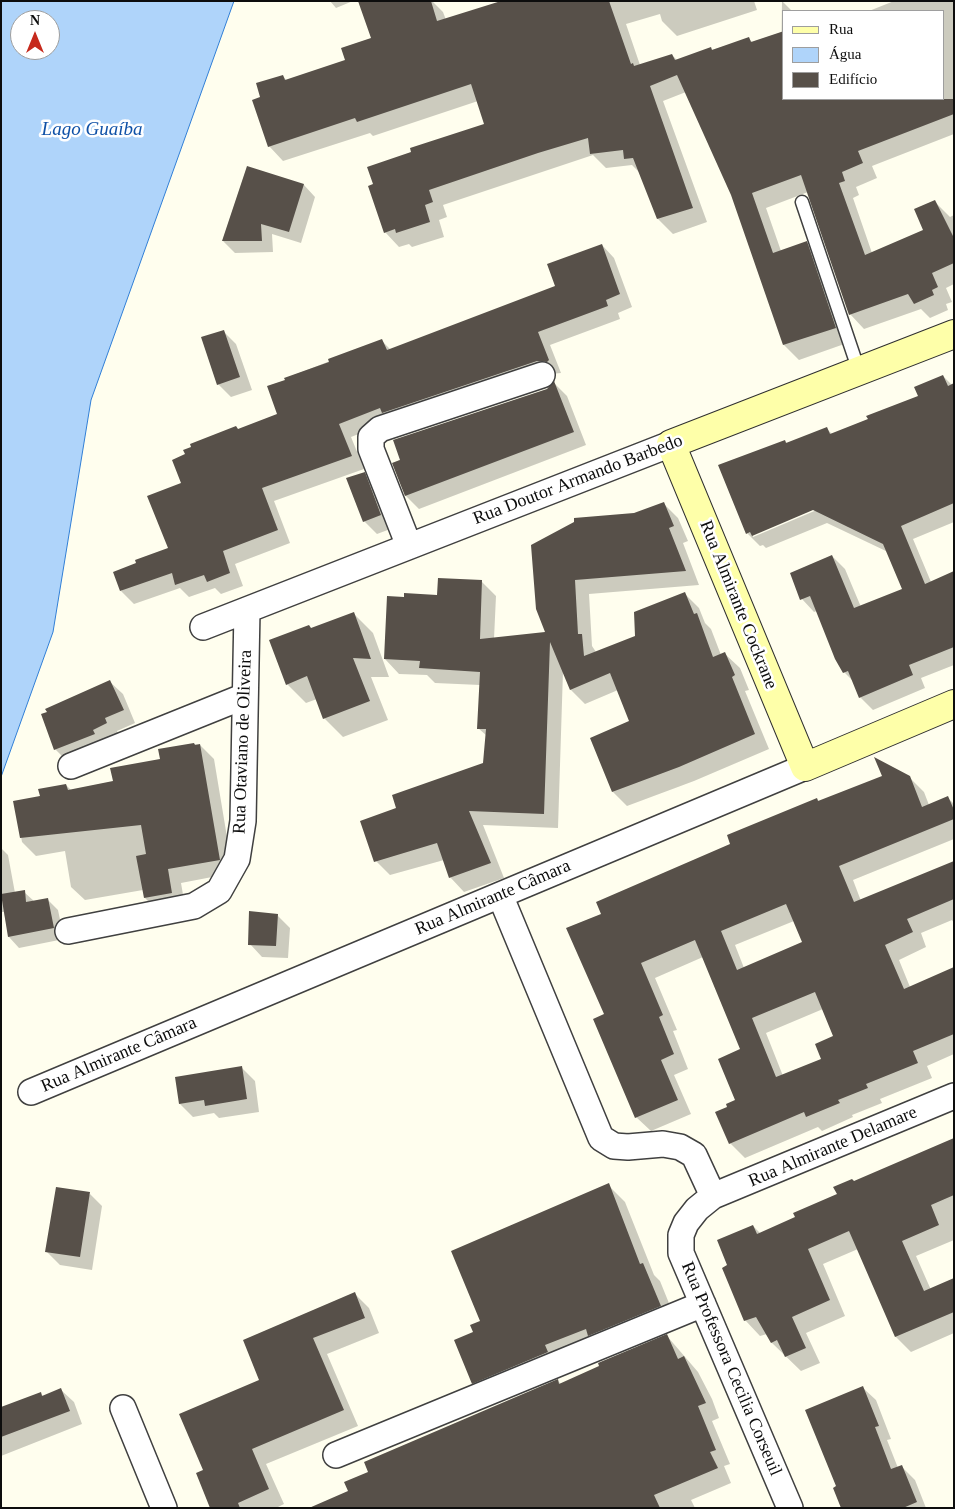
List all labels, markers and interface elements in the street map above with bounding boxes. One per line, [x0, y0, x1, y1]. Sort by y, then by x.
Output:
north arrow [10, 10, 60, 60]
legend [782, 10, 945, 100]
text: N [30, 13, 40, 28]
text: Rua [829, 21, 853, 37]
text: Água [829, 46, 862, 62]
text: Edifício [829, 71, 877, 87]
water label: Lago Guaíba [42, 119, 142, 141]
street label: Rua Doutor Armando Barbedo [470, 430, 686, 530]
street label: Rua Almirante Cockrane [694, 518, 782, 692]
street label: Rua Otaviano de Oliveira [229, 649, 257, 835]
street label: Rua Almirante Câmara [412, 855, 574, 941]
street label: Rua Almirante Câmara [38, 1012, 200, 1098]
street label: Rua Almirante Delamare [746, 1102, 920, 1192]
street label: Rua Professora Cecilia Corseuil [676, 1259, 786, 1479]

